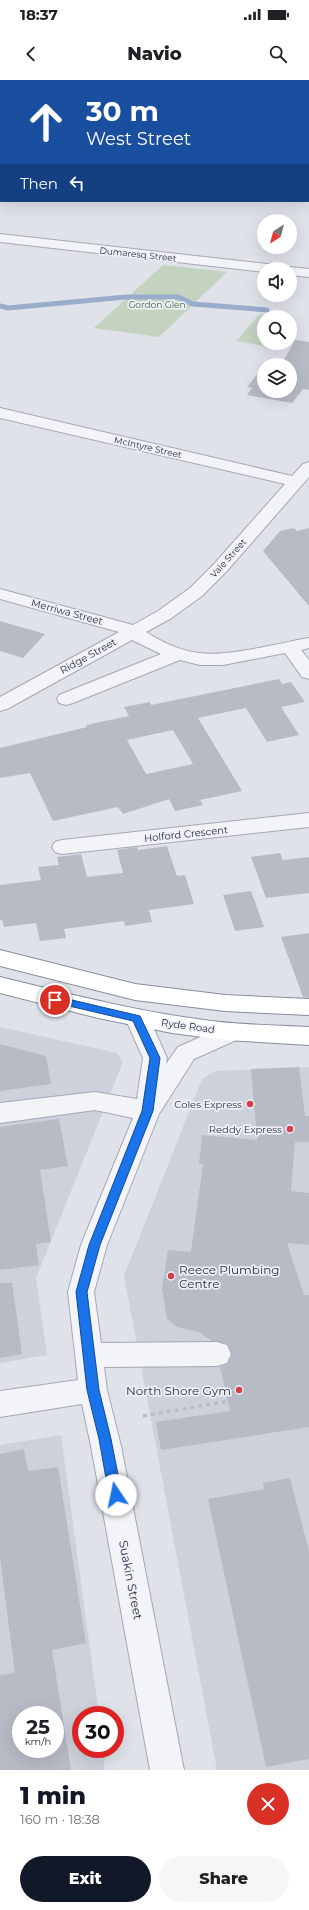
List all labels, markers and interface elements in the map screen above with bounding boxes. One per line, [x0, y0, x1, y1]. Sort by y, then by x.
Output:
text: 18:37 [20, 5, 58, 24]
icon: back [20, 43, 42, 65]
text: Navio [127, 43, 182, 65]
icon: search [267, 43, 289, 65]
text: 30 m [86, 94, 159, 128]
icon: ahead [20, 96, 72, 148]
text: West Street [86, 128, 191, 150]
icon: left [66, 172, 88, 194]
text: Then [20, 174, 58, 193]
north arrow [257, 214, 297, 254]
map controls [257, 214, 297, 398]
street label: Dumaresq Street [99, 244, 177, 264]
button: sound [257, 262, 297, 302]
park label: Gordon Glen [128, 299, 186, 310]
button: search [257, 310, 297, 350]
button: layers [257, 358, 297, 398]
street label: McIntyre Street [113, 434, 183, 460]
street label: Vale Street [208, 536, 249, 580]
street label: Merriwa Street [30, 596, 104, 628]
street label: Ridge Street [58, 635, 118, 677]
street label: Holford Crescent [143, 823, 229, 845]
pin [38, 983, 72, 1017]
icon: arrive [44, 989, 66, 1011]
street label: Ryde Road [160, 1016, 216, 1036]
place label: Coles Express [174, 1098, 242, 1111]
marker: Coles Express [245, 1099, 255, 1109]
place label: Reddy Express [209, 1123, 282, 1136]
marker: Reddy Express [285, 1124, 295, 1134]
place label: Reece Plumbing Centre [179, 1262, 280, 1291]
marker: Reece Plumbing Centre [166, 1271, 176, 1281]
place label: North Shore Gym [126, 1383, 231, 1398]
marker: North Shore Gym [234, 1385, 244, 1395]
position arrow [95, 1474, 137, 1516]
street label: Suakin Street [116, 1539, 146, 1621]
speed limit sign: 30 [72, 1706, 124, 1758]
text: 25 [26, 1715, 50, 1739]
text: km/h [25, 1735, 51, 1748]
text: 1 min [20, 1781, 86, 1810]
button: close [247, 1783, 289, 1825]
text: 160 m · 18:38 [20, 1811, 100, 1827]
button: Exit [20, 1856, 151, 1902]
button: Share [159, 1856, 289, 1902]

